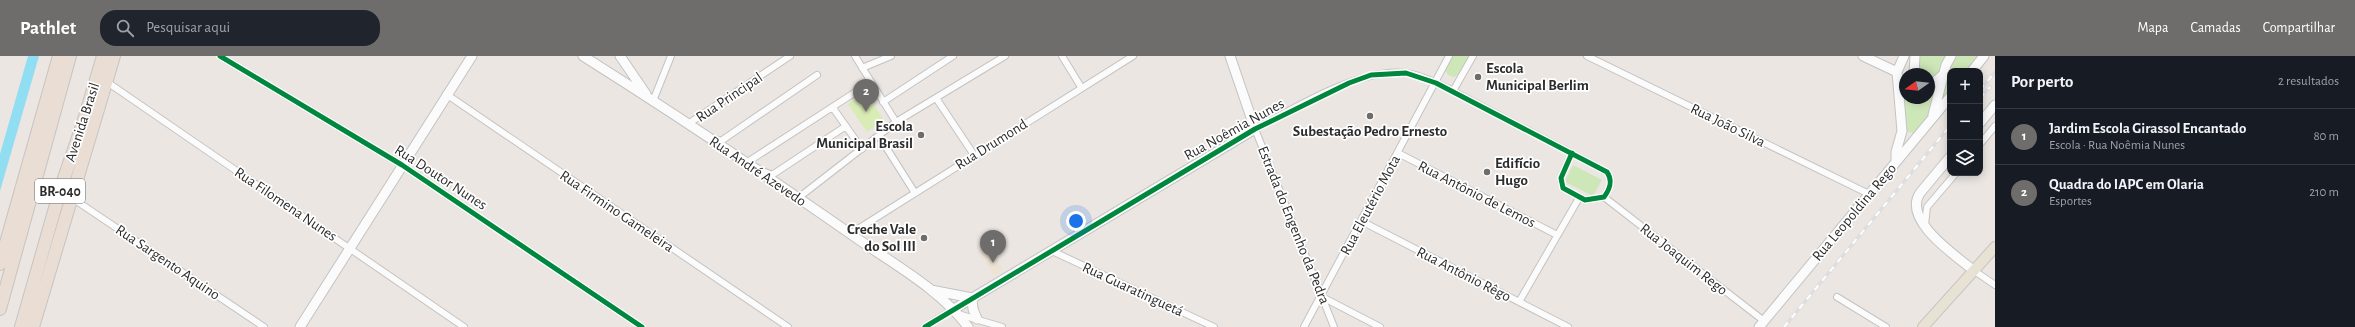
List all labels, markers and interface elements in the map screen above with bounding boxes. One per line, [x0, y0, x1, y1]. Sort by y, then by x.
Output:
search box [100, 10, 380, 46]
icon: search [114, 17, 136, 39]
text: Pathlet [20, 19, 76, 38]
text: Pesquisar aqui [146, 20, 230, 35]
text: Mapa [2138, 21, 2168, 35]
text: Camadas [2190, 21, 2241, 35]
text: Compartilhar [2263, 21, 2335, 35]
place label: Escola Municipal Berlim [1486, 61, 1589, 93]
north arrow [1899, 68, 1935, 104]
map controls [1947, 68, 1983, 176]
button: + [1947, 68, 1983, 104]
street label: Rua Principal [693, 70, 765, 125]
marker: Escola Municipal Berlim [1473, 72, 1483, 82]
text: Por perto [2011, 73, 2074, 90]
text: 2 resultados [2278, 75, 2339, 88]
pin: 2 [853, 79, 879, 112]
street label: Avenida Brasil [63, 81, 102, 164]
street label: Rua Noêmia Nunes [1182, 96, 1287, 163]
street label: Rua João Silva [1688, 101, 1768, 150]
button: − [1947, 104, 1983, 140]
marker: Subestação Pedro Ernesto [1365, 111, 1375, 121]
street label: Rua Drumond [953, 116, 1030, 172]
place label: Escola Municipal Brasil [816, 119, 913, 151]
text: Jardim Escola Girassol Encantado [2049, 121, 2246, 136]
place label: Subestação Pedro Ernesto [1293, 124, 1447, 139]
marker: Escola Municipal Brasil [916, 130, 926, 140]
text: 1 [2022, 130, 2026, 143]
text: 80 m [2313, 130, 2339, 143]
street label: Rua André Azevedo [707, 134, 809, 209]
text: Escola · Rua Noêmia Nunes [2049, 139, 2185, 152]
button: layers [1947, 140, 1983, 176]
street label: Rua Doutor Nunes [392, 142, 490, 213]
street label: Estrada do Engenho da Pedra [1255, 144, 1332, 306]
street label: Rua Eleutério Mota [1338, 153, 1403, 258]
place label: Edifício Hugo [1495, 156, 1540, 188]
street label: Rua Antônio de Lemos [1416, 158, 1538, 230]
street label: Rua Leopoldina Rego [1809, 161, 1899, 264]
street label: Rua Filomena Nunes [232, 165, 340, 244]
marker: Edifício Hugo [1482, 167, 1492, 177]
street label: Rua Firmino Gameleira [557, 168, 676, 255]
text: Quadra do IAPC em Olaria [2049, 177, 2204, 192]
road number: BR-040 [35, 179, 85, 203]
text: 2 [2021, 186, 2027, 199]
text: 210 m [2309, 186, 2339, 199]
text: Esportes [2049, 195, 2092, 208]
your location [1066, 211, 1086, 231]
street label: Rua Joaquim Rego [1637, 221, 1730, 298]
street label: Rua Sargento Aquino [113, 222, 223, 303]
place label: Creche Vale do Sol III [847, 222, 916, 254]
pin: 1 [980, 230, 1006, 263]
marker: Creche Vale do Sol III [919, 233, 929, 243]
street label: Rua Antônio Rêgo [1414, 244, 1513, 305]
street label: Rua Guaratinguetá [1080, 260, 1186, 319]

